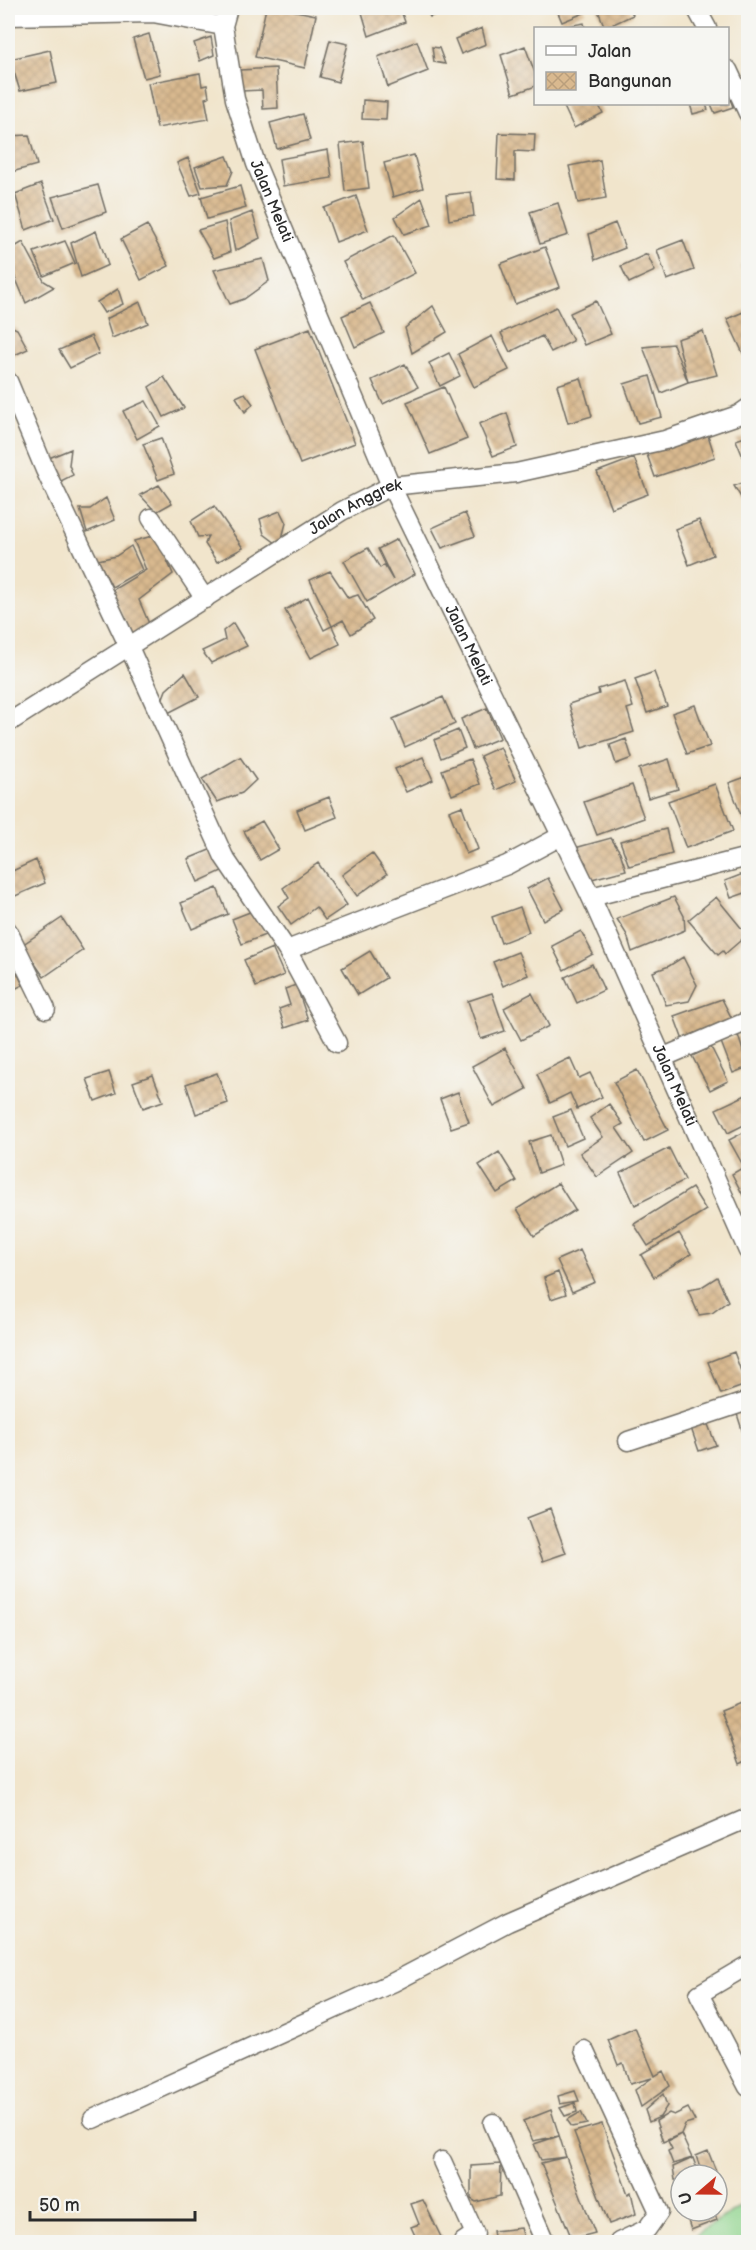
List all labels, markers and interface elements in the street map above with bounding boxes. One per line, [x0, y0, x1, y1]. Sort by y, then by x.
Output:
legend [534, 27, 729, 105]
text: Jalan [588, 41, 631, 62]
text: Bangunan [588, 71, 672, 92]
street label: Jalan Melati [246, 157, 297, 245]
street label: Jalan Anggrek [306, 475, 403, 539]
street label: Jalan Melati [441, 602, 496, 689]
street label: Jalan Melati [648, 1041, 701, 1129]
north arrow [669, 2163, 729, 2223]
scale bar [30, 2184, 195, 2222]
text: U [675, 2189, 697, 2206]
text: 50 m [39, 2195, 80, 2216]

